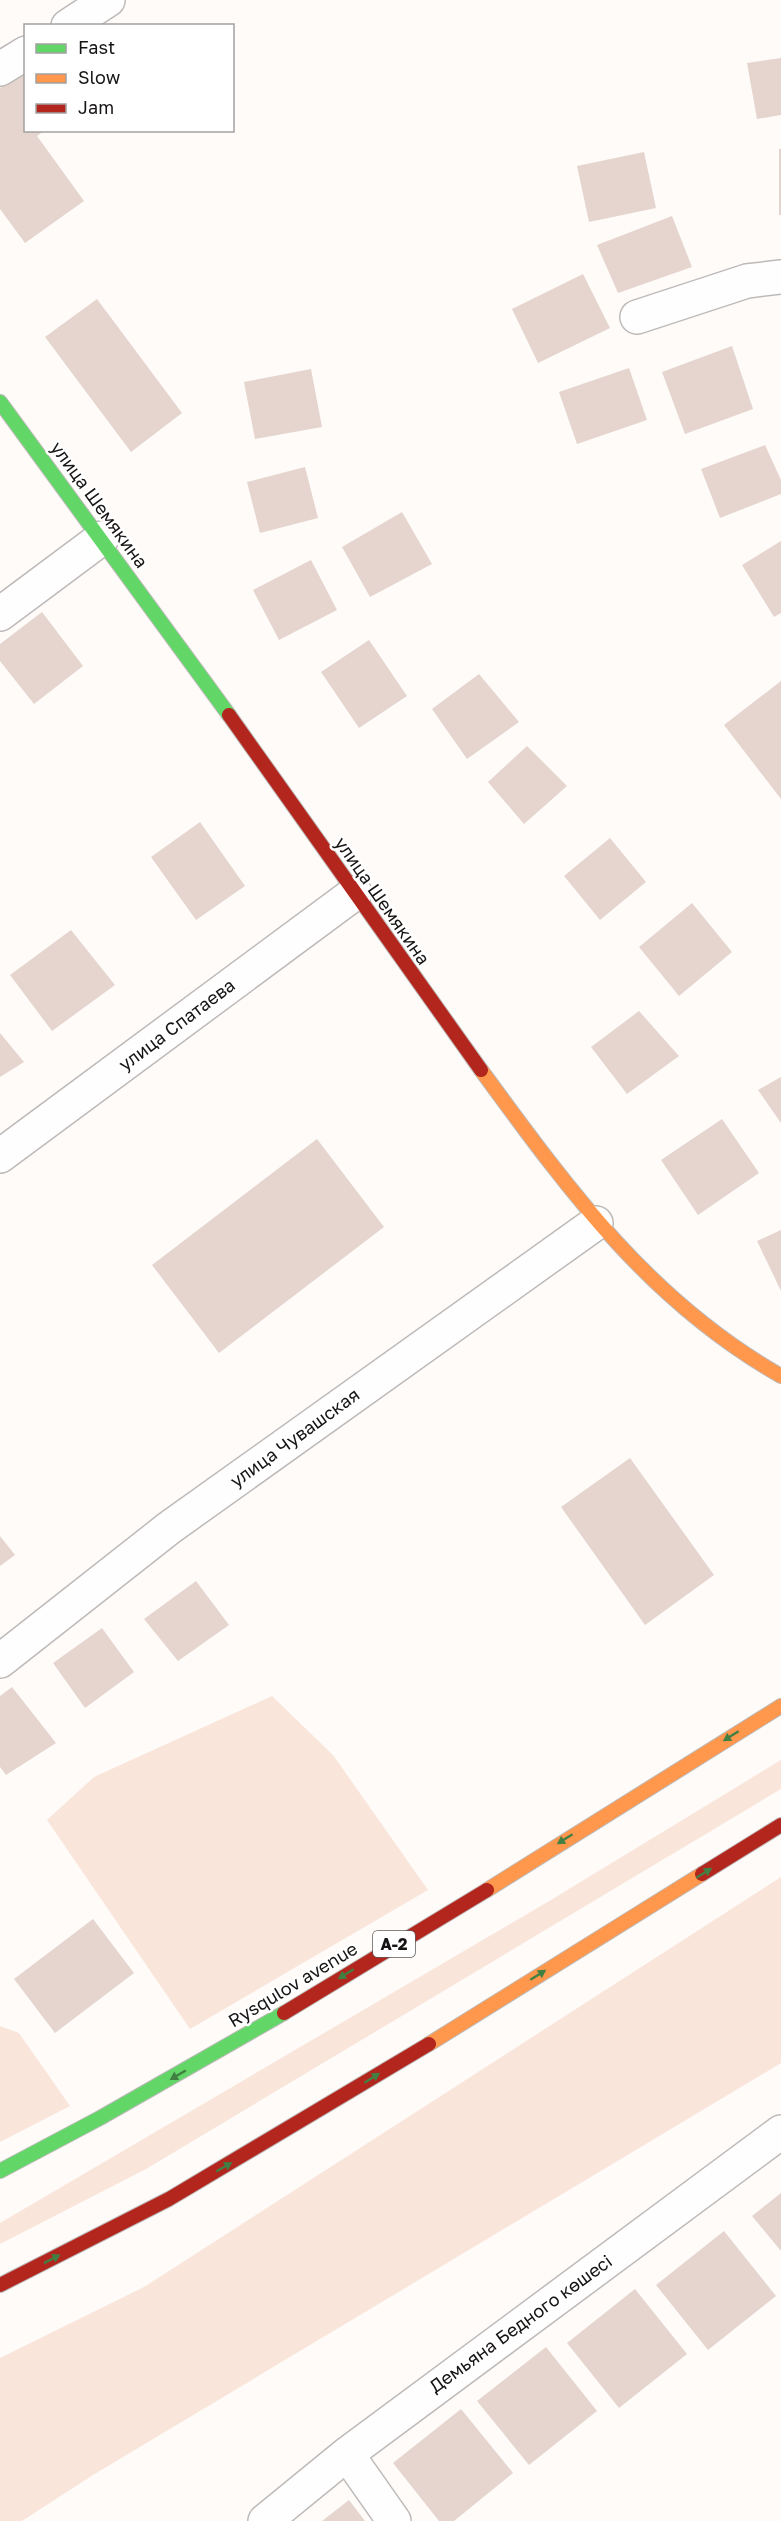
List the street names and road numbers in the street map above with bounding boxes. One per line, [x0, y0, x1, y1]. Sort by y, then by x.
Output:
street label: улица Шемякина [47, 437, 153, 572]
street label: улица Шемякина [331, 832, 435, 969]
street label: улица Спатаева [114, 973, 239, 1075]
street label: улица Чувашская [225, 1383, 363, 1492]
road number: A-2 [373, 1931, 415, 1957]
street label: Rysqulov avenue [224, 1937, 361, 2031]
street label: Демьяна Бедного көшесі [425, 2249, 616, 2397]

